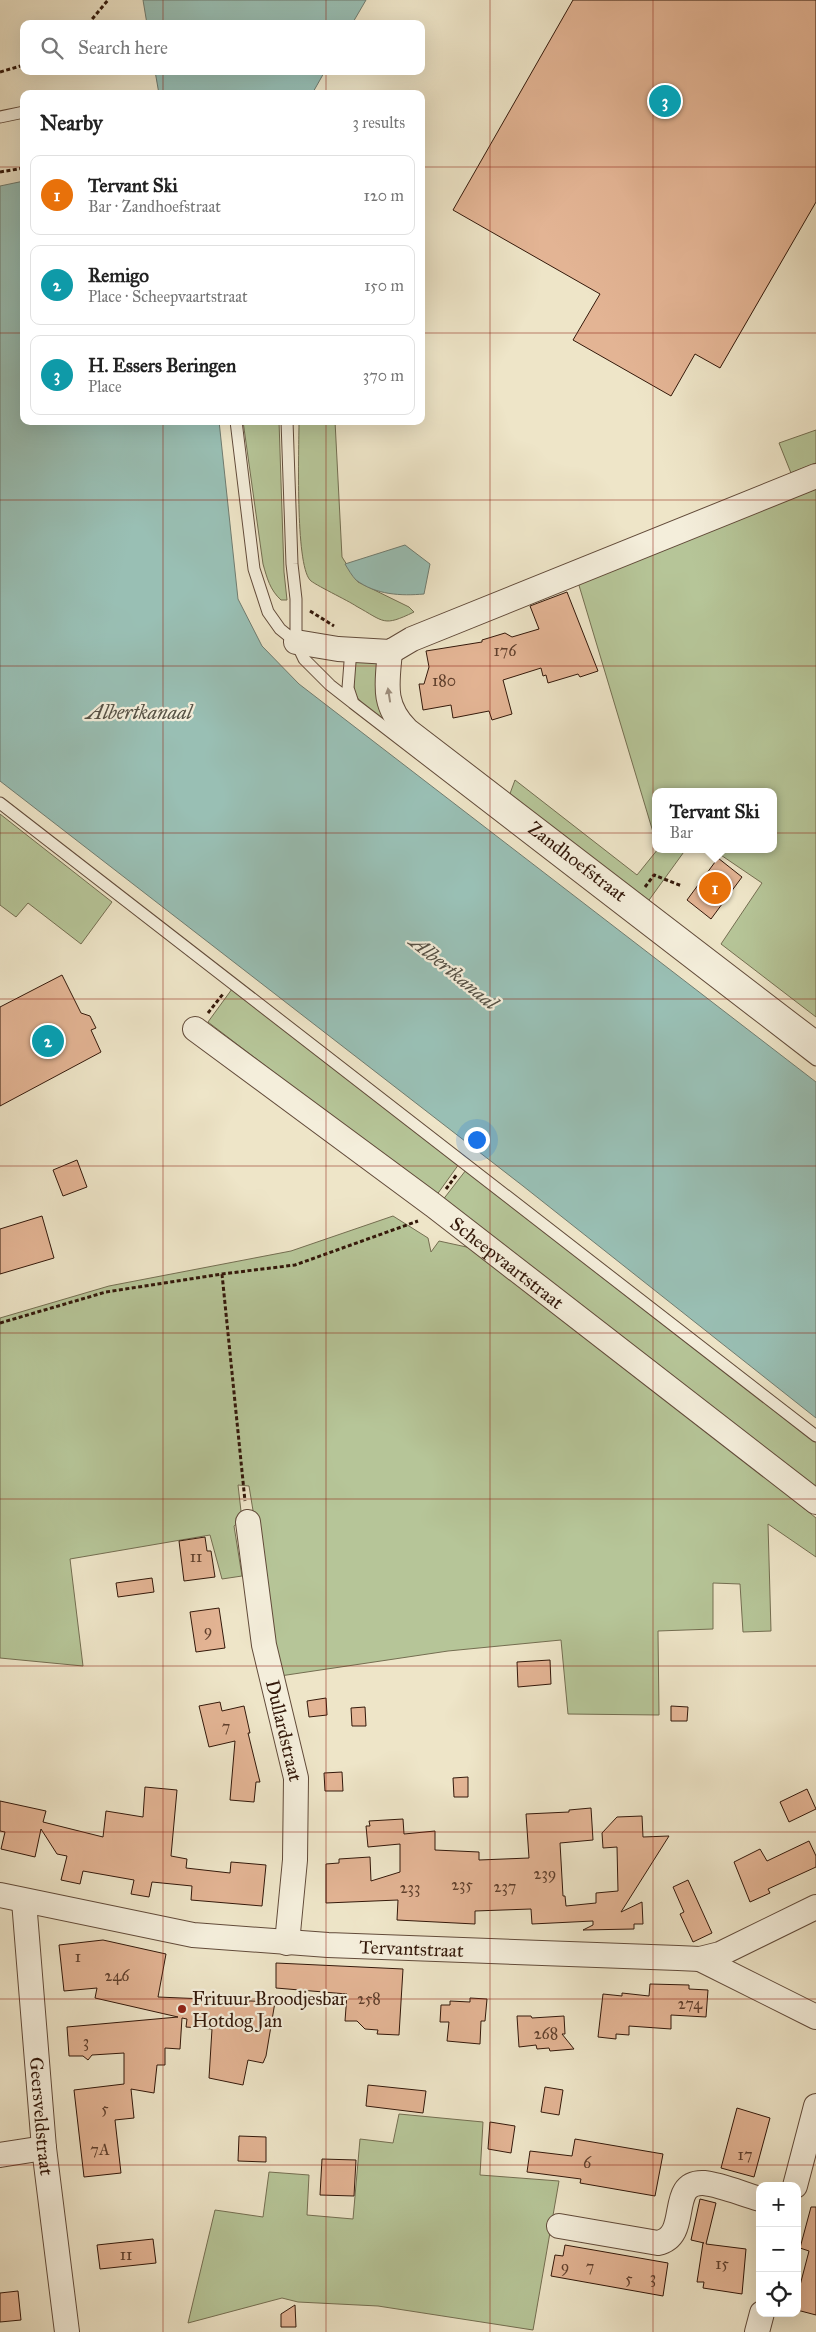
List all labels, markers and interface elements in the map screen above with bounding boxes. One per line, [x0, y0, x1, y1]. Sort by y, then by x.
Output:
search box [20, 20, 425, 75]
icon: search [38, 34, 66, 62]
text: Search here [78, 36, 168, 59]
pin: 3 [649, 82, 681, 120]
text: Nearby [40, 110, 103, 136]
text: 3 results [352, 113, 405, 132]
text: Tervant Ski [88, 174, 178, 197]
text: 1 [54, 186, 60, 205]
text: 120 m [364, 186, 404, 205]
text: Bar · Zandhoefstraat [88, 197, 221, 216]
text: Remigo [88, 264, 149, 287]
text: 2 [53, 276, 61, 295]
text: 150 m [364, 276, 404, 295]
text: Place · Scheepvaartstraat [88, 287, 248, 306]
text: H. Essers Beringen [88, 354, 236, 377]
text: 3 [54, 366, 60, 385]
text: 370 m [363, 366, 404, 385]
text: Place [88, 377, 122, 396]
house number: 176 [493, 641, 517, 660]
house number: 180 [432, 671, 456, 690]
one-way arrow [384, 687, 392, 703]
water label: Albertkanaal [84, 700, 194, 724]
popup [652, 788, 777, 853]
text: Tervant Ski [670, 800, 759, 823]
street label: Zandhoefstraat [524, 816, 632, 906]
text: Bar [670, 823, 693, 842]
pin: 1 [699, 869, 731, 907]
water label: Albertkanaal [404, 928, 504, 1016]
pin: 2 [32, 1022, 64, 1060]
your location [464, 1127, 490, 1153]
street label: Scheepvaartstraat [446, 1211, 569, 1314]
house number: 11 [190, 1547, 202, 1566]
house number: 9 [204, 1621, 212, 1640]
street label: Dullardstraat [261, 1677, 308, 1784]
house number: 7 [222, 1717, 230, 1736]
house number: 239 [534, 1864, 556, 1883]
house number: 235 [451, 1875, 473, 1894]
house number: 237 [494, 1877, 516, 1896]
house number: 233 [400, 1878, 420, 1897]
street label: Tervantstraat [359, 1935, 464, 1962]
house number: 1 [75, 1947, 81, 1966]
house number: 246 [104, 1966, 130, 1985]
place label: Frituur Broodjesbar Hotdog Jan [192, 1987, 348, 2033]
house number: 258 [357, 1989, 381, 2008]
house number: 274 [678, 1994, 703, 2013]
marker: Frituur Broodjesbar Hotdog Jan [176, 2003, 188, 2015]
house number: 268 [534, 2024, 558, 2043]
house number: 3 [83, 2032, 89, 2051]
street label: Geersveldstraat [25, 2056, 59, 2177]
house number: 5 [101, 2099, 109, 2118]
house number: 7A [90, 2140, 110, 2159]
house number: 17 [738, 2145, 752, 2164]
house number: 6 [583, 2153, 592, 2172]
map controls [756, 2182, 801, 2317]
button: + [756, 2182, 801, 2227]
button: − [756, 2227, 801, 2272]
house number: 11 [120, 2245, 132, 2264]
house number: 15 [715, 2254, 729, 2273]
house number: 9 [561, 2257, 569, 2276]
house number: 7 [586, 2257, 594, 2276]
house number: 3 [650, 2268, 656, 2287]
house number: 5 [625, 2269, 633, 2288]
button: locate [756, 2272, 801, 2317]

